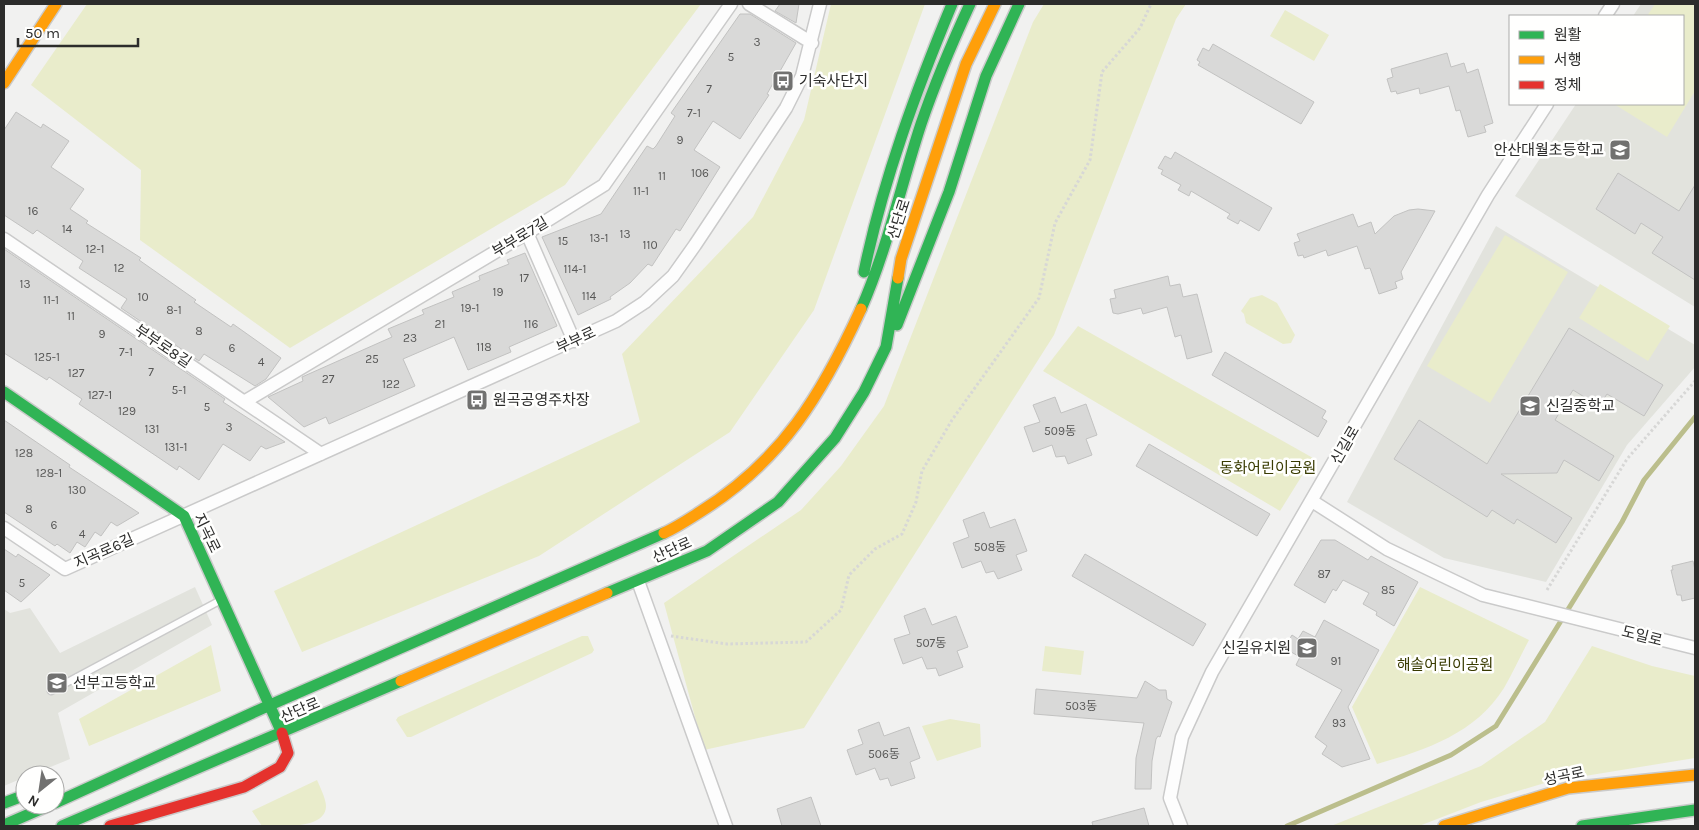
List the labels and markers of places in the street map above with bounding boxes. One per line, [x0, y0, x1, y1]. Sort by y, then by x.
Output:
bus stop icon: 기숙사단지 [771, 69, 795, 93]
place label: 기숙사단지 [799, 72, 868, 90]
school or university icon: 안산대월초등학교 [1608, 138, 1632, 162]
place label: 안산대월초등학교 [1494, 141, 1604, 159]
bus stop icon: 원곡공영주차장 [465, 388, 489, 412]
place label: 원곡공영주차장 [493, 391, 590, 409]
school or university icon: 신길중학교 [1518, 394, 1542, 418]
place label: 신길중학교 [1546, 397, 1615, 415]
school or university icon: 신길유치원 [1295, 636, 1319, 660]
place label: 신길유치원 [1222, 639, 1291, 657]
school or university icon: 선부고등학교 [45, 671, 69, 695]
place label: 선부고등학교 [73, 674, 156, 692]

